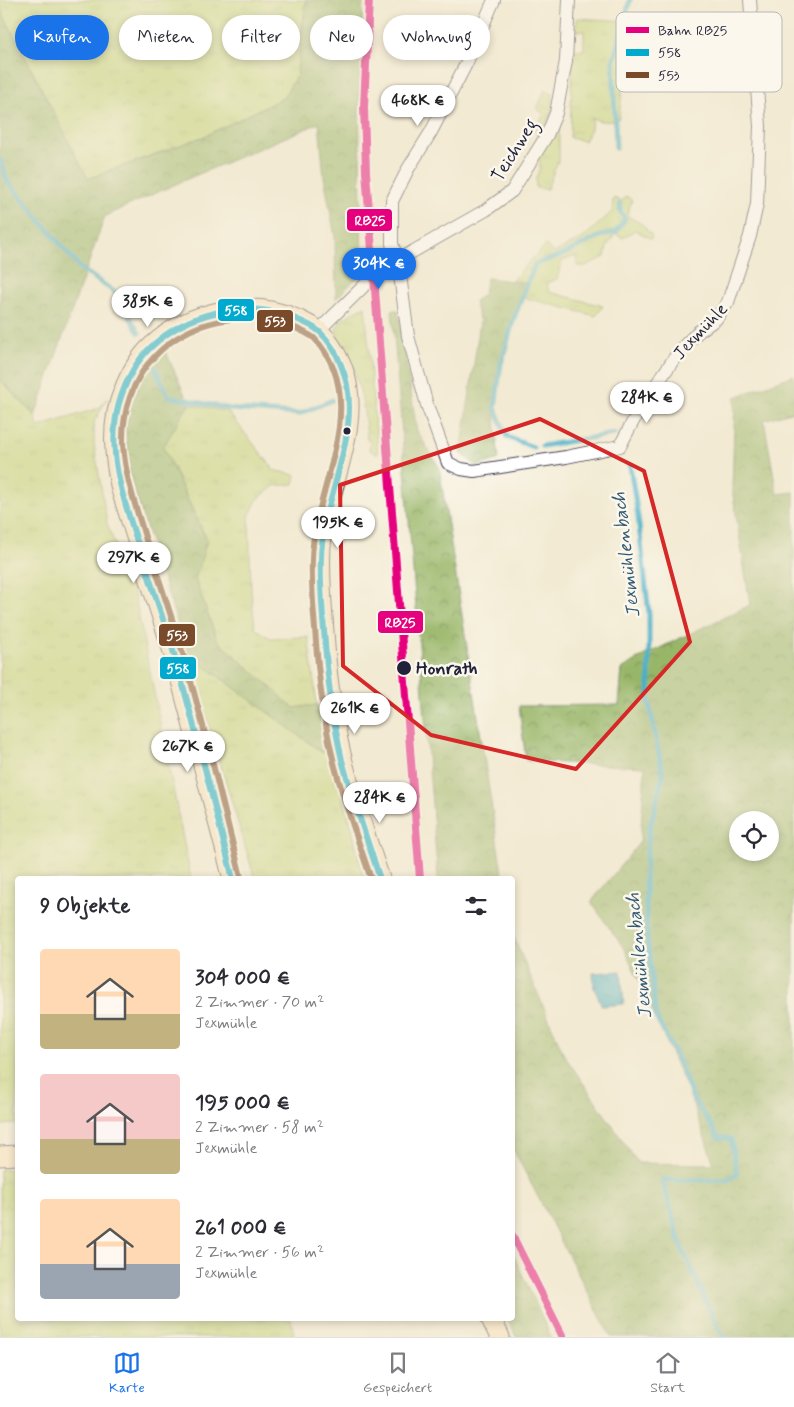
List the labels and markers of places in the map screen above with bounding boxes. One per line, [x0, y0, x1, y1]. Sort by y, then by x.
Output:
pin: 468K € [377, 84, 459, 127]
pin: 304K € [338, 248, 420, 290]
pin: 385K € [107, 286, 189, 328]
pin: 284K € [606, 382, 688, 424]
unlabelled marker [342, 426, 352, 436]
pin: 195K € [297, 506, 379, 549]
pin: 297K € [93, 542, 175, 584]
place label: Honrath [416, 657, 477, 681]
marker: Honrath [395, 659, 413, 677]
pin: 261K € [314, 692, 396, 735]
pin: 267K € [147, 730, 229, 773]
pin: 284K € [339, 782, 421, 824]

